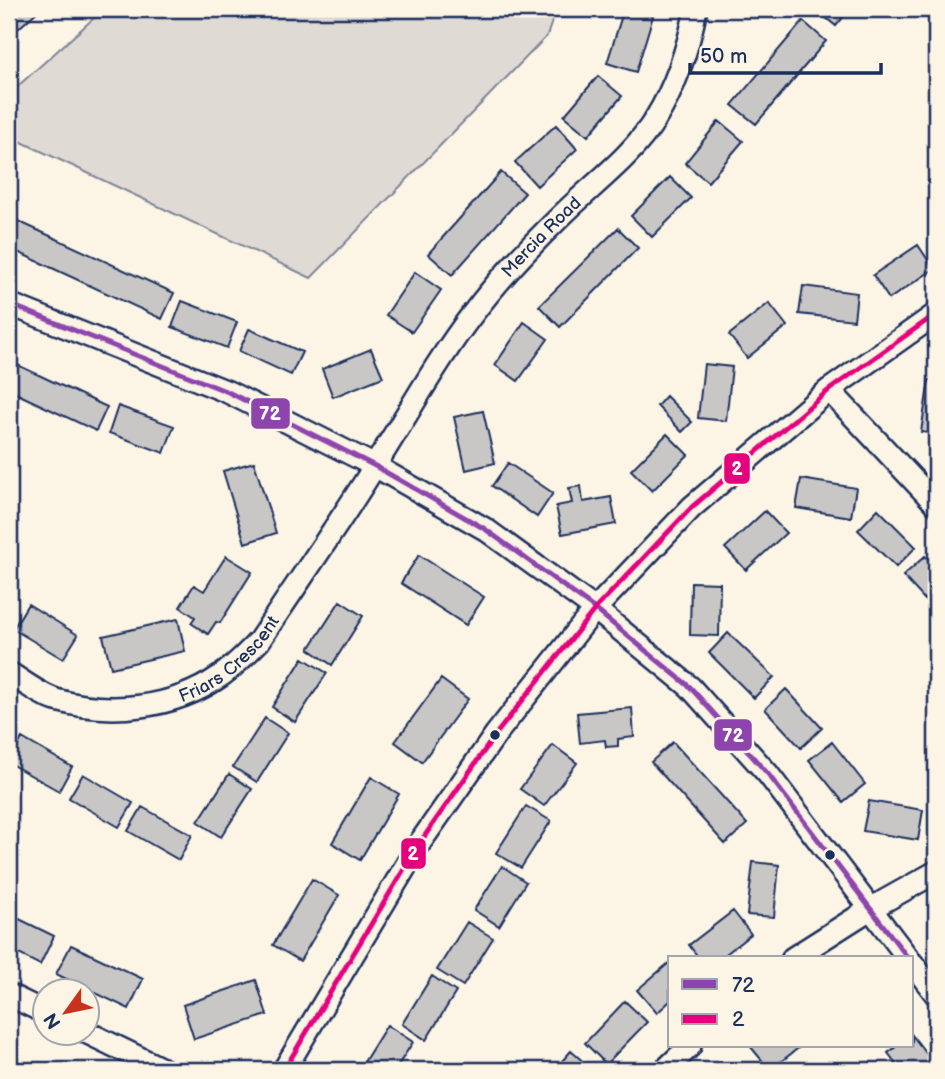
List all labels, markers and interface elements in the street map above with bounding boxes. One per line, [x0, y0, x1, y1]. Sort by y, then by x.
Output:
scale bar [690, 32, 880, 76]
text: 50 m [700, 44, 747, 69]
street label: Mercia Road [497, 192, 585, 281]
line badge: 72 [250, 397, 291, 430]
text: 72 [259, 403, 282, 426]
line badge: 2 [723, 452, 751, 485]
text: 2 [731, 458, 743, 481]
street label: Friars Crescent [176, 611, 284, 707]
line badge: 72 [713, 718, 753, 752]
text: 72 [722, 725, 745, 748]
unlabelled marker [488, 728, 502, 742]
line badge: 2 [400, 837, 427, 870]
text: 2 [407, 843, 419, 866]
unlabelled marker [823, 848, 837, 862]
legend [668, 956, 914, 1048]
text: 72 [732, 973, 755, 998]
north arrow [32, 978, 102, 1048]
text: 2 [732, 1007, 745, 1032]
text: N [39, 1008, 67, 1033]

